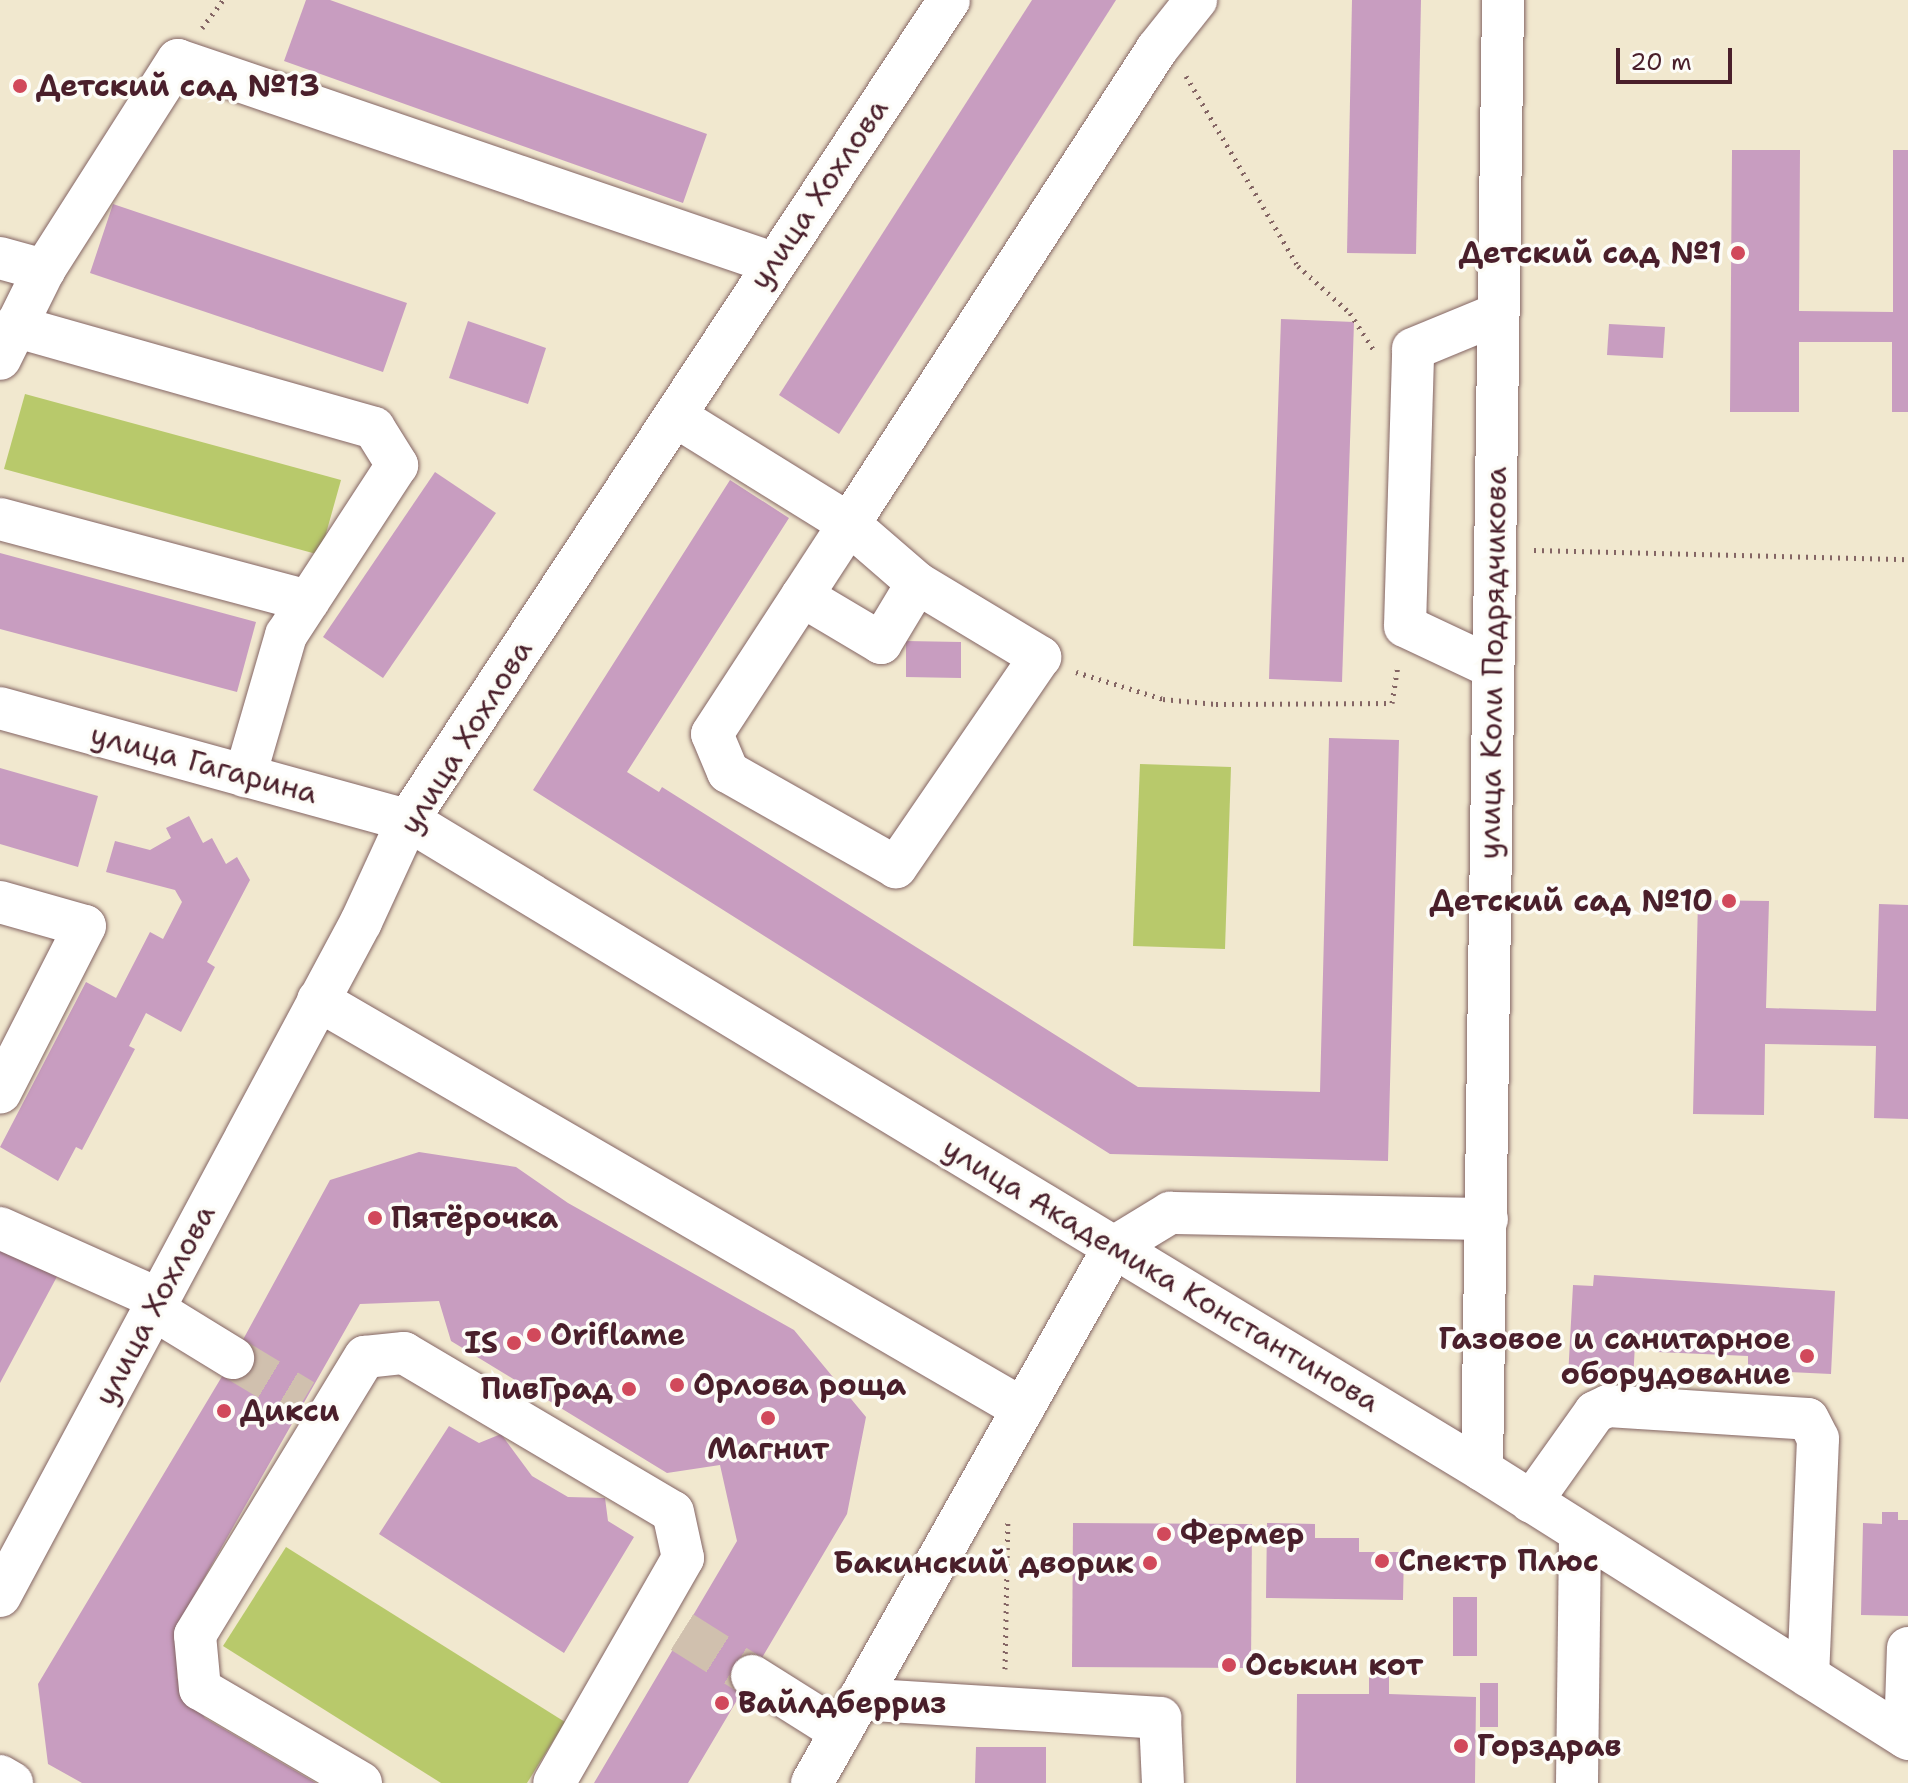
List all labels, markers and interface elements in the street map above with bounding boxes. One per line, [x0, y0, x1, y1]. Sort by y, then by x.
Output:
scale bar [1620, 32, 1736, 82]
text: 20 m [1630, 46, 1692, 78]
place label: Детский сад №13 [36, 68, 320, 104]
marker: Детский сад №13 [11, 77, 29, 95]
street label: улица Хохлова [742, 92, 896, 296]
place label: Детский сад №1 [1459, 235, 1722, 271]
marker: Детский сад №1 [1729, 244, 1747, 262]
street label: улица Коли Подрядчикова [1472, 466, 1514, 860]
street label: улица Хохлова [392, 633, 540, 841]
street label: улица Гагарина [87, 716, 321, 812]
place label: Детский сад №10 [1430, 883, 1713, 919]
marker: Детский сад №10 [1720, 892, 1738, 910]
street label: улица Академика Константинова [936, 1130, 1386, 1420]
street label: улица Хохлова [87, 1199, 223, 1411]
place label: Пятёрочка [391, 1200, 558, 1236]
marker: Пятёрочка [366, 1209, 384, 1227]
place label: Oriflame [550, 1317, 685, 1353]
place label: Газовое и санитарное оборудование [1439, 1321, 1791, 1392]
place label: IS [464, 1325, 498, 1361]
marker: Oriflame [525, 1326, 543, 1344]
marker: IS [505, 1334, 523, 1352]
marker: Газовое и санитарное оборудование [1798, 1347, 1816, 1365]
place label: Орлова роща [693, 1367, 906, 1403]
place label: ПивГрад [481, 1371, 613, 1407]
marker: Орлова роща [668, 1376, 686, 1394]
marker: ПивГрад [620, 1380, 638, 1398]
place label: Дикси [240, 1393, 340, 1429]
marker: Дикси [215, 1402, 233, 1420]
marker: Магнит [759, 1409, 777, 1427]
place label: Магнит [707, 1431, 829, 1467]
place label: Фермер [1180, 1516, 1304, 1552]
marker: Фермер [1155, 1525, 1173, 1543]
place label: Спектр Плюс [1398, 1543, 1599, 1579]
place label: Бакинский дворик [834, 1545, 1134, 1581]
marker: Спектр Плюс [1373, 1552, 1391, 1570]
marker: Бакинский дворик [1141, 1554, 1159, 1572]
place label: Оськин кот [1245, 1647, 1423, 1683]
marker: Оськин кот [1220, 1656, 1238, 1674]
place label: Вайлдберриз [738, 1685, 946, 1721]
marker: Вайлдберриз [713, 1694, 731, 1712]
place label: Горздрав [1477, 1728, 1621, 1764]
marker: Горздрав [1452, 1737, 1470, 1755]

